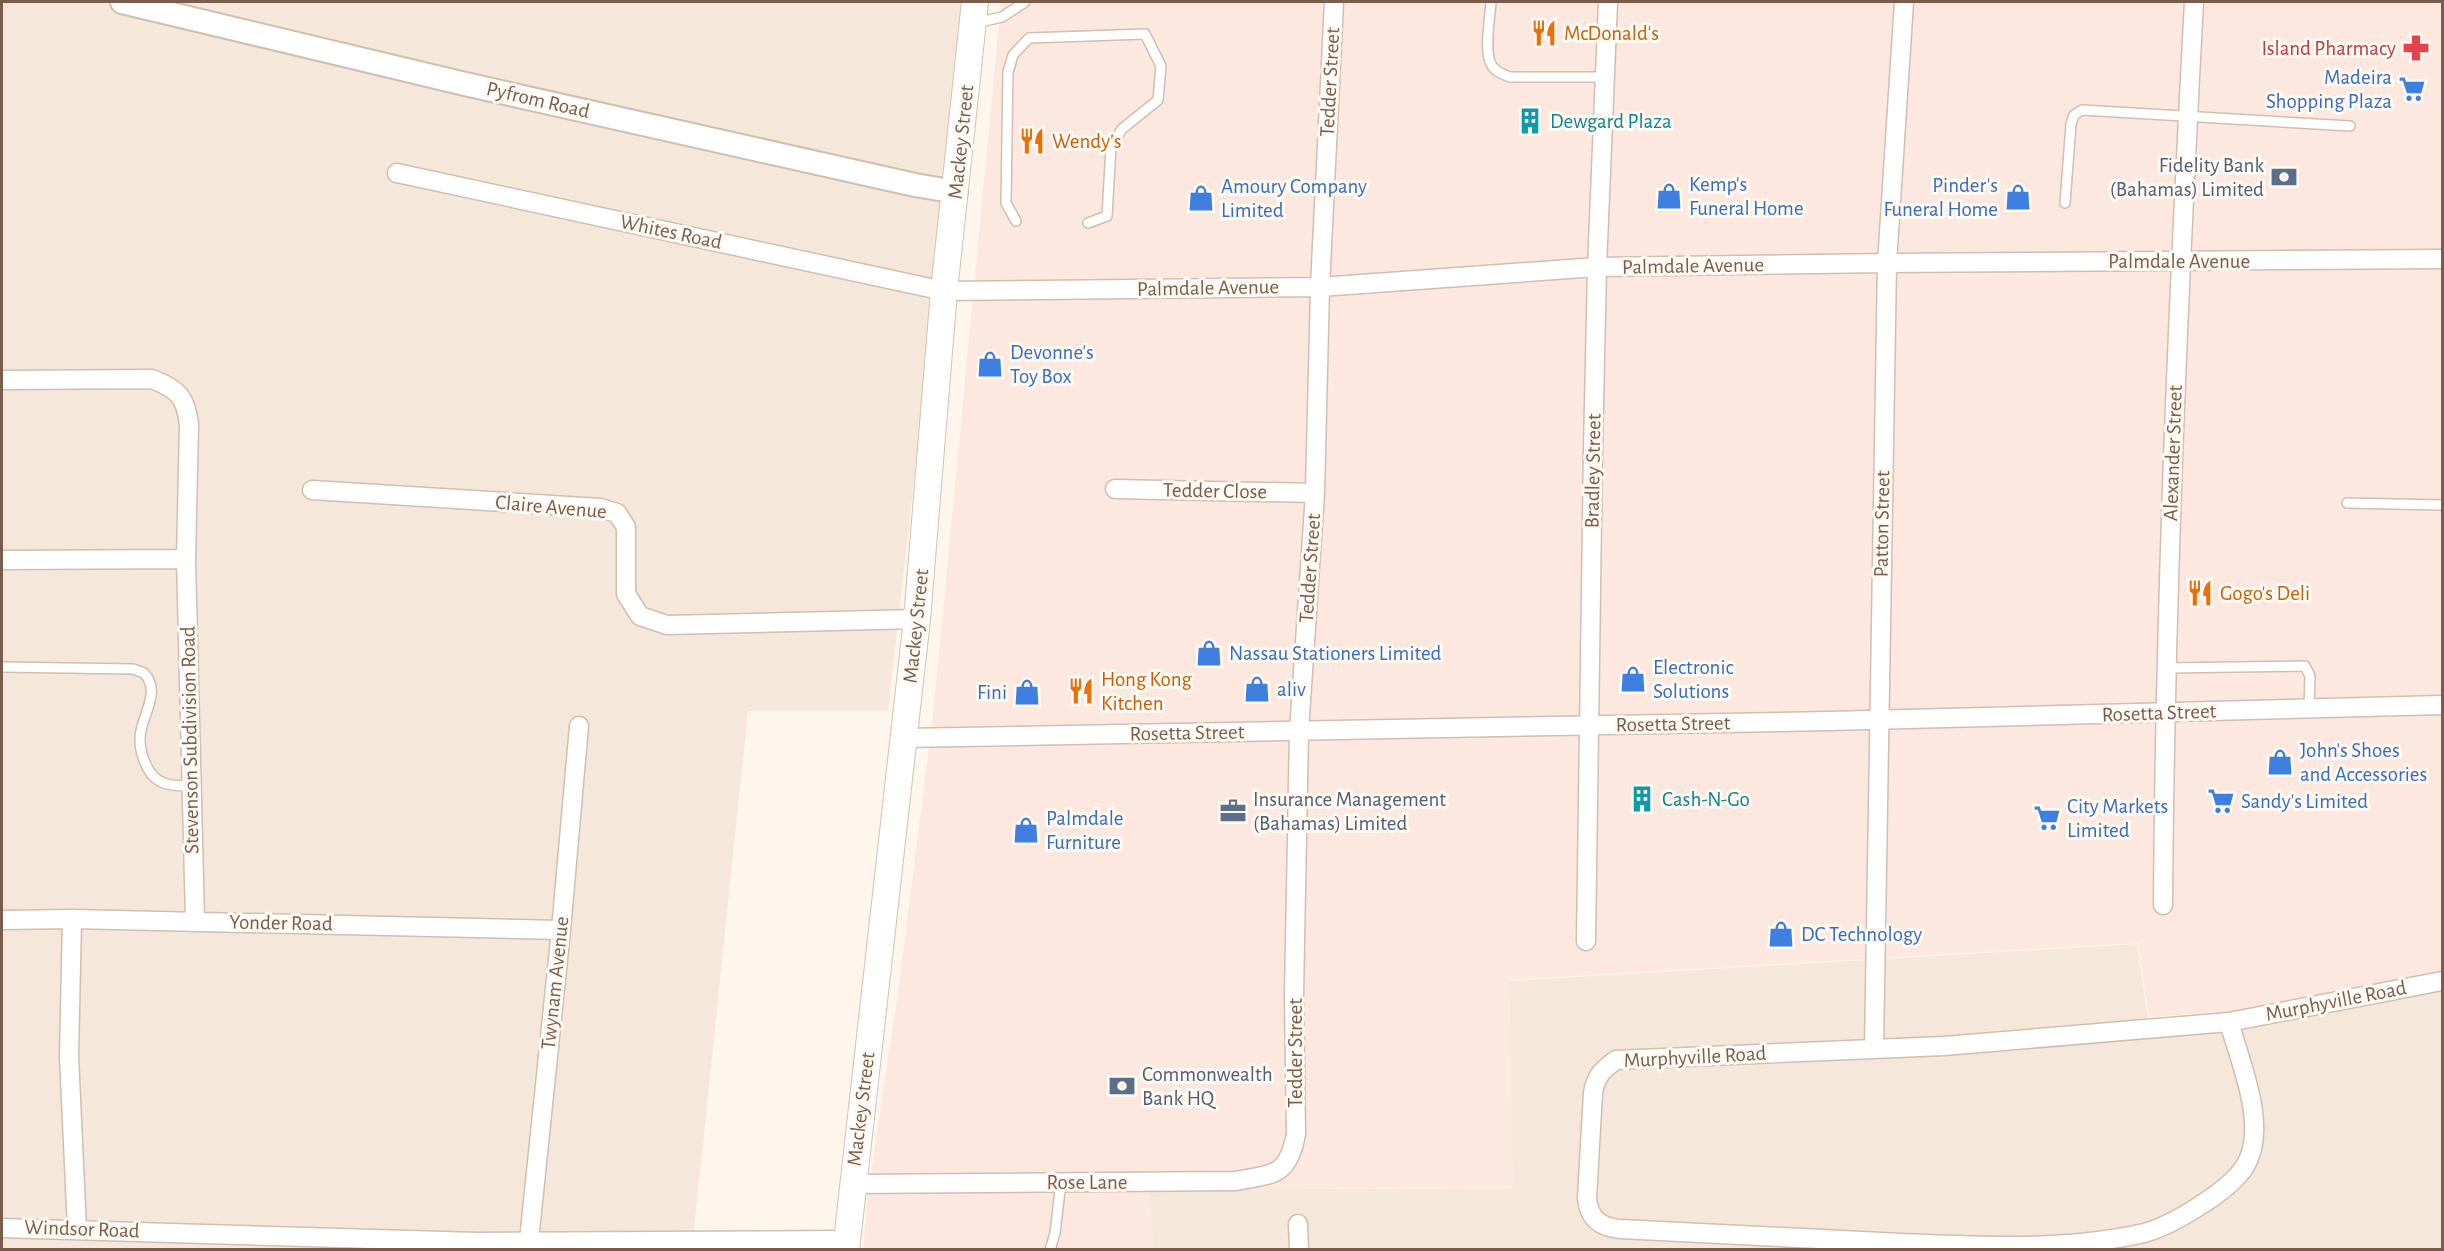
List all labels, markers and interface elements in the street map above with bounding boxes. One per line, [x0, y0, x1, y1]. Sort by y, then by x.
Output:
restaurant icon: McDonald's [1529, 18, 1559, 48]
place label: McDonald's [1564, 23, 1659, 44]
street label: Tedder Street [1317, 26, 1343, 137]
pharmacy icon: Island Pharmacy [2401, 33, 2431, 63]
place label: Island Pharmacy [2262, 38, 2396, 59]
place label: Madeira Shopping Plaza [2266, 67, 2392, 112]
supermarket icon: Madeira Shopping Plaza [2397, 74, 2427, 104]
street label: Pyfrom Road [484, 78, 592, 122]
street label: Mackey Street [945, 83, 977, 200]
building icon: Dewgard Plaza [1515, 106, 1545, 136]
place label: Dewgard Plaza [1550, 111, 1672, 132]
restaurant icon: Wendy's [1017, 126, 1047, 156]
place label: Wendy's [1052, 131, 1121, 152]
place label: Fidelity Bank (Bahamas) Limited [2110, 155, 2264, 200]
bank icon: Fidelity Bank (Bahamas) Limited [2269, 162, 2299, 192]
place label: Kemp's Funeral Home [1689, 174, 1804, 219]
place label: Pinder's Funeral Home [1883, 175, 1998, 220]
place label: Amoury Company Limited [1221, 176, 1367, 221]
shop icon: Kemp's Funeral Home [1654, 181, 1684, 211]
shop icon: Pinder's Funeral Home [2003, 182, 2033, 212]
shop icon: Amoury Company Limited [1186, 183, 1216, 213]
street label: Whites Road [618, 211, 724, 253]
street label: Palmdale Avenue [2108, 251, 2250, 272]
street label: Palmdale Avenue [1622, 254, 1764, 278]
street label: Palmdale Avenue [1137, 276, 1279, 300]
place label: Devonne's Toy Box [1010, 342, 1094, 387]
shop icon: Devonne's Toy Box [975, 349, 1005, 379]
street label: Alexander Street [2160, 384, 2186, 521]
street label: Bradley Street [1581, 413, 1605, 529]
street label: Patton Street [1871, 470, 1893, 578]
street label: Tedder Close [1163, 480, 1267, 502]
street label: Claire Avenue [494, 492, 608, 522]
street label: Tedder Street [1296, 512, 1324, 623]
street label: Mackey Street [900, 567, 932, 684]
restaurant icon: Gogo's Deli [2185, 578, 2215, 608]
place label: Gogo's Deli [2220, 583, 2310, 604]
street label: Stevenson Subdivision Road [178, 626, 202, 854]
shop icon: Nassau Stationers Limited [1194, 638, 1224, 668]
place label: Nassau Stationers Limited [1229, 643, 1442, 664]
place label: Electronic Solutions [1653, 657, 1734, 702]
shop icon: Electronic Solutions [1618, 664, 1648, 694]
place label: Hong Kong Kitchen [1101, 669, 1193, 714]
shop icon: aliv [1242, 674, 1272, 704]
restaurant icon: Hong Kong Kitchen [1066, 676, 1096, 706]
shop icon: Fini [1012, 677, 1042, 707]
place label: aliv [1277, 679, 1306, 700]
place label: Fini [977, 682, 1007, 703]
street label: Rosetta Street [2101, 700, 2217, 725]
street label: Rosetta Street [1615, 712, 1731, 735]
street label: Rosetta Street [1129, 721, 1245, 744]
place label: John's Shoes and Accessories [2300, 740, 2427, 785]
shop icon: John's Shoes and Accessories [2265, 747, 2295, 777]
building icon: Cash-N-Go [1627, 784, 1657, 814]
supermarket icon: Sandy's Limited [2206, 786, 2236, 816]
place label: Insurance Management (Bahamas) Limited [1253, 789, 1446, 834]
place label: Cash-N-Go [1662, 789, 1750, 810]
place label: Sandy's Limited [2241, 791, 2368, 812]
office icon: Insurance Management (Bahamas) Limited [1218, 796, 1248, 826]
place label: City Markets Limited [2067, 796, 2168, 841]
supermarket icon: City Markets Limited [2032, 803, 2062, 833]
place label: Palmdale Furniture [1046, 808, 1124, 853]
shop icon: Palmdale Furniture [1011, 815, 1041, 845]
street label: Yonder Road [229, 912, 333, 934]
street label: Twynam Avenue [538, 915, 572, 1051]
shop icon: DC Technology [1766, 919, 1796, 949]
place label: DC Technology [1801, 924, 1922, 945]
street label: Murphyville Road [2264, 977, 2408, 1025]
street label: Tedder Street [1285, 998, 1306, 1108]
street label: Murphyville Road [1623, 1043, 1767, 1071]
street label: Mackey Street [844, 1050, 878, 1167]
place label: Commonwealth Bank HQ [1142, 1064, 1273, 1109]
bank icon: Commonwealth Bank HQ [1107, 1071, 1137, 1101]
street label: Rose Lane [1047, 1172, 1127, 1193]
street label: Windsor Road [24, 1216, 140, 1242]

